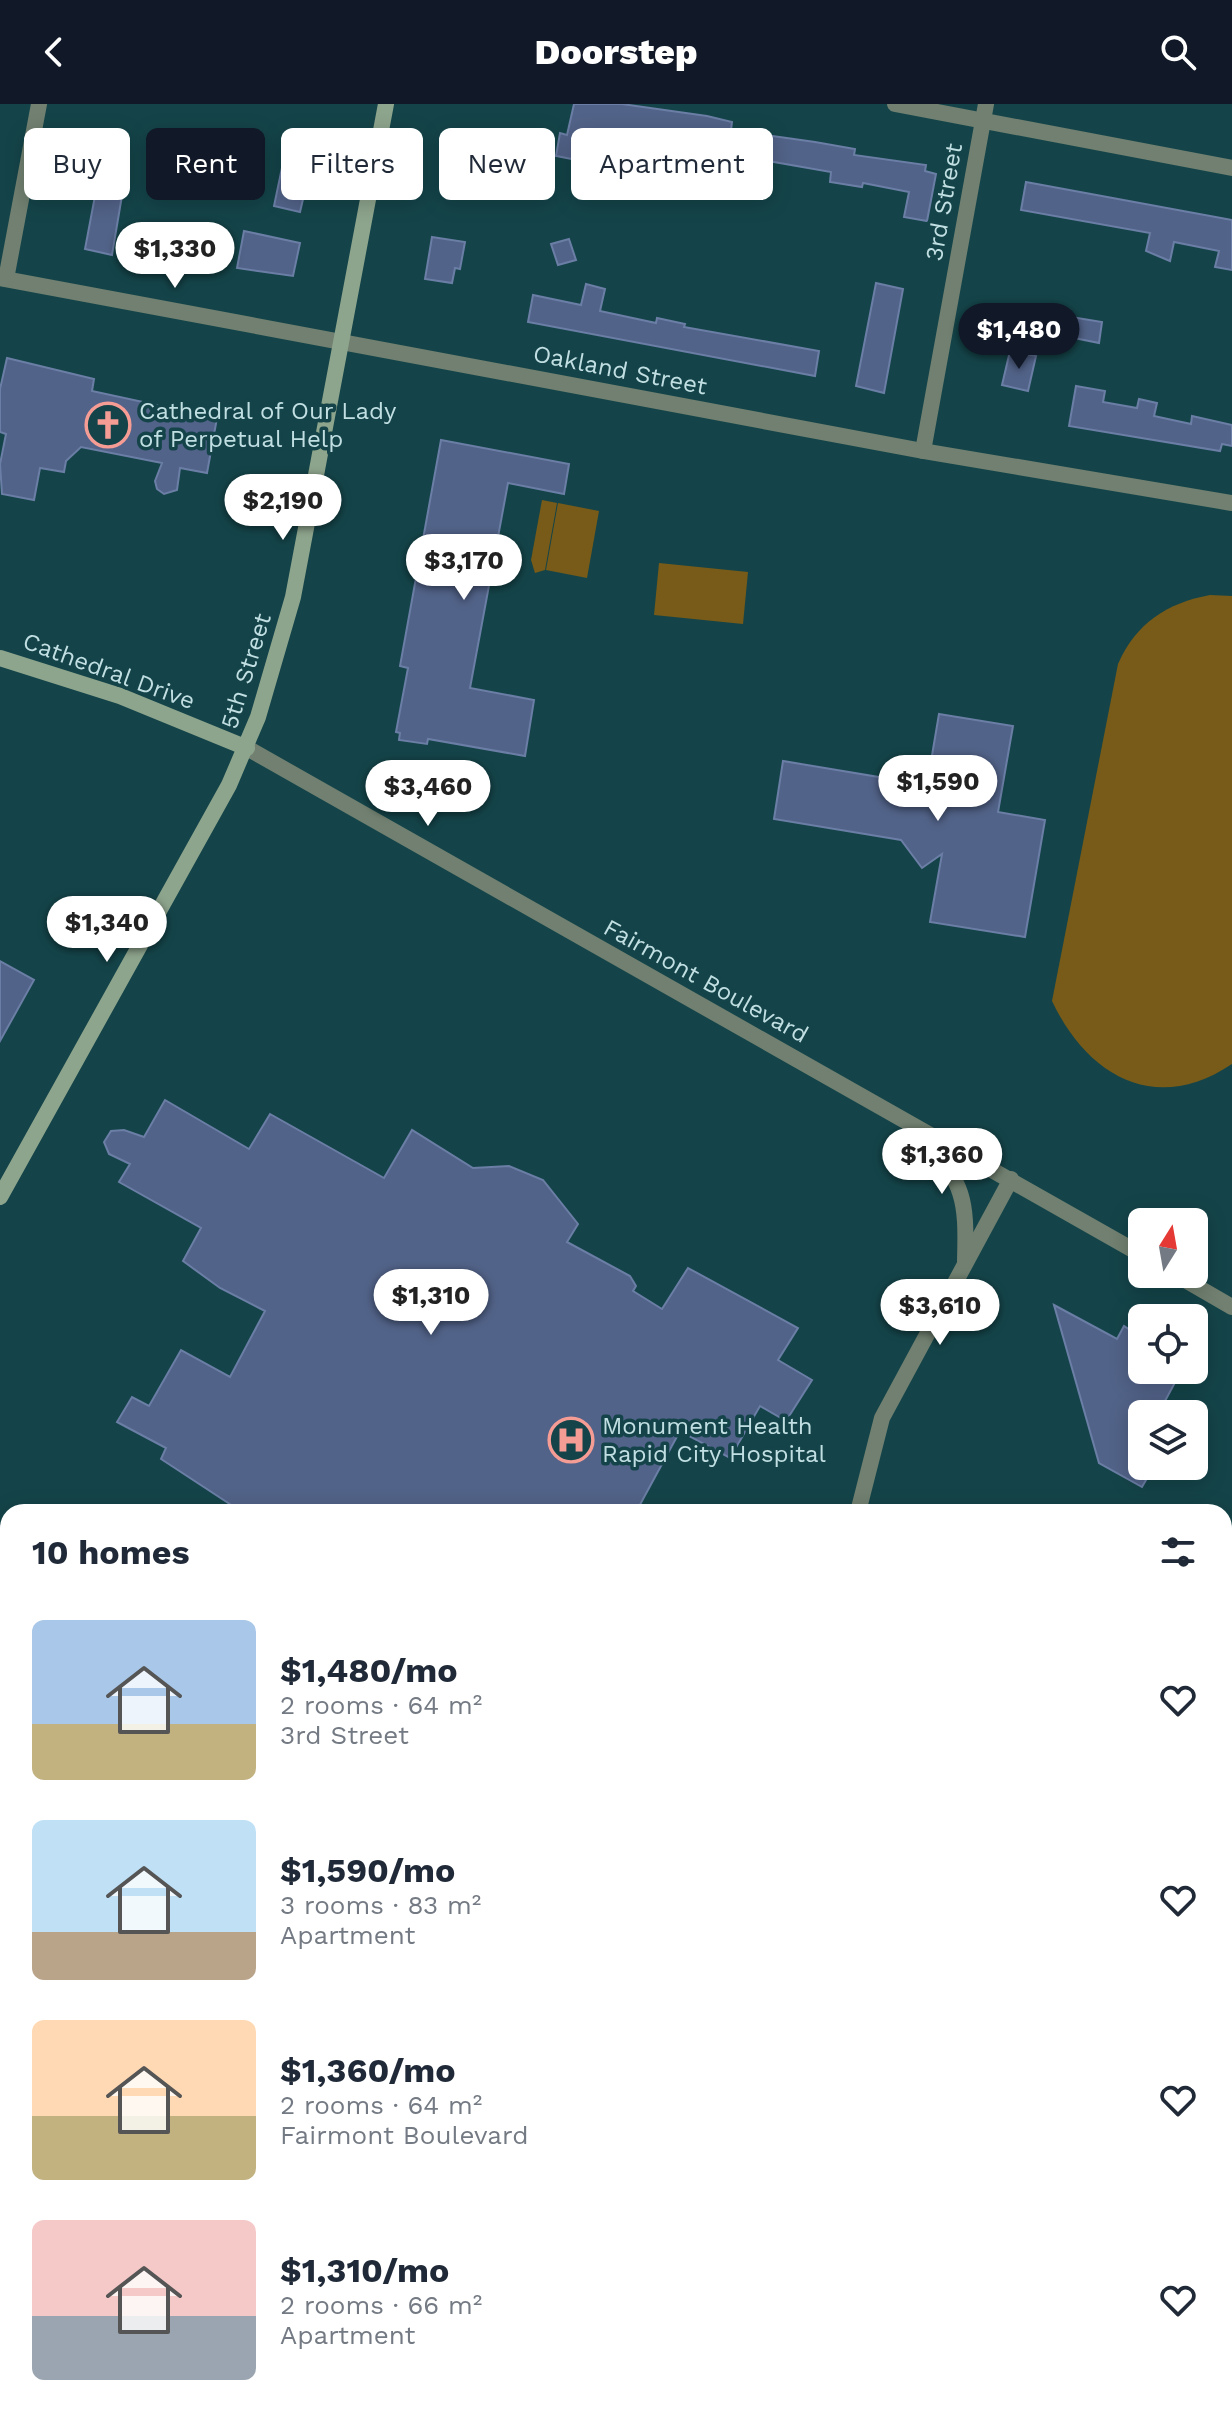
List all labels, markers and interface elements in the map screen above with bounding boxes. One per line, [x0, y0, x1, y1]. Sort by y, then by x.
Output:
icon: back [32, 30, 76, 74]
icon: search [1156, 30, 1200, 74]
text: Doorstep [534, 31, 698, 73]
chip: Buy [24, 128, 130, 200]
chip: Rent [146, 128, 265, 200]
chip: Filters [281, 128, 423, 200]
chip: New [439, 128, 555, 200]
chip: Apartment [571, 128, 773, 200]
street label: 3rd Street [920, 141, 968, 263]
pin: $1,330 [110, 222, 240, 290]
text: $1,330 [134, 233, 217, 263]
pin: $1,480 [954, 303, 1084, 371]
text: $1,480 [976, 314, 1062, 344]
street label: Oakland Street [531, 339, 709, 401]
place label: Cathedral of Our Lady of Perpetual Help [139, 397, 397, 453]
church icon: Cathedral of Our Lady of Perpetual Help [84, 401, 132, 449]
pin: $2,190 [218, 474, 348, 542]
text: $2,190 [242, 485, 324, 515]
pin: $3,170 [399, 534, 529, 602]
text: $3,170 [424, 545, 504, 575]
street label: 5th Street [215, 610, 277, 732]
street label: Cathedral Drive [19, 627, 199, 715]
pin: $1,590 [873, 755, 1003, 823]
pin: $3,460 [363, 760, 493, 828]
text: $1,590 [896, 766, 980, 796]
text: $3,460 [383, 771, 473, 801]
pin: $1,340 [42, 896, 172, 964]
text: $1,340 [65, 907, 149, 937]
street label: Fairmont Boulevard [599, 913, 813, 1049]
pin: $1,360 [877, 1128, 1007, 1196]
text: $1,360 [900, 1139, 984, 1169]
north arrow [1128, 1208, 1208, 1288]
map controls [1128, 1208, 1208, 1480]
pin: $1,310 [366, 1269, 496, 1337]
pin: $3,610 [875, 1279, 1005, 1347]
text: $1,310 [392, 1280, 470, 1310]
text: $3,610 [899, 1290, 981, 1320]
button: locate [1128, 1304, 1208, 1384]
button: layers [1128, 1400, 1208, 1480]
place label: Monument Health Rapid City Hospital [602, 1412, 827, 1468]
hospital icon: Monument Health Rapid City Hospital [547, 1416, 595, 1464]
icon: filters [1156, 1530, 1200, 1574]
text: 10 homes [32, 1532, 190, 1572]
text: $1,480/mo [280, 1650, 458, 1690]
icon: home [96, 1652, 192, 1748]
icon: heart [1156, 1678, 1200, 1722]
text: 2 rooms · 64 m² [280, 1690, 482, 1720]
text: 3rd Street [280, 1720, 409, 1750]
text: $1,590/mo [280, 1850, 455, 1890]
icon: home [96, 1852, 192, 1948]
icon: heart [1156, 1878, 1200, 1922]
text: 3 rooms · 83 m² [280, 1890, 481, 1920]
text: Apartment [280, 1920, 416, 1950]
text: $1,360/mo [280, 2050, 456, 2090]
icon: home [96, 2052, 192, 2148]
icon: heart [1156, 2078, 1200, 2122]
text: 2 rooms · 64 m² [280, 2090, 482, 2120]
text: Fairmont Boulevard [280, 2120, 528, 2150]
text: $1,310/mo [280, 2250, 449, 2290]
icon: home [96, 2252, 192, 2348]
icon: heart [1156, 2278, 1200, 2322]
text: 2 rooms · 66 m² [280, 2290, 482, 2320]
text: Apartment [280, 2320, 416, 2350]

